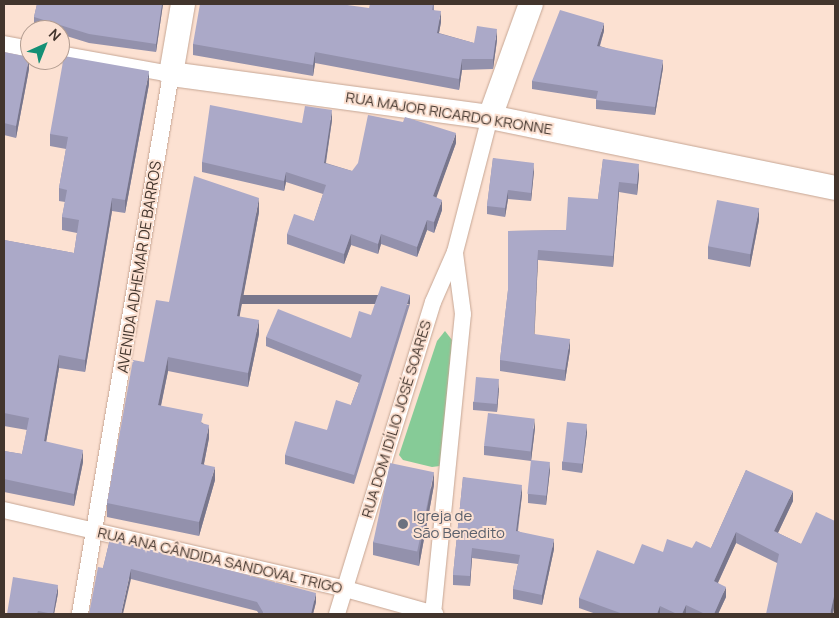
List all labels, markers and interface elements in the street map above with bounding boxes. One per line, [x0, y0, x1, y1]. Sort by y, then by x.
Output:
north arrow [20, 20, 70, 70]
text: N [45, 24, 65, 45]
street label: RUA MAJOR RICARDO KRONNE [344, 88, 554, 138]
street label: AVENIDA ADHEMAR DE BARROS [113, 160, 165, 374]
street label: RUA DOM IDÍLIO JOSÉ SOARES [357, 318, 435, 520]
place label: Igreja de São Benedito [413, 506, 505, 541]
marker: Igreja de São Benedito [397, 518, 409, 530]
street label: RUA ANA CÂNDIDA SANDOVAL TRIGO [96, 523, 344, 597]

